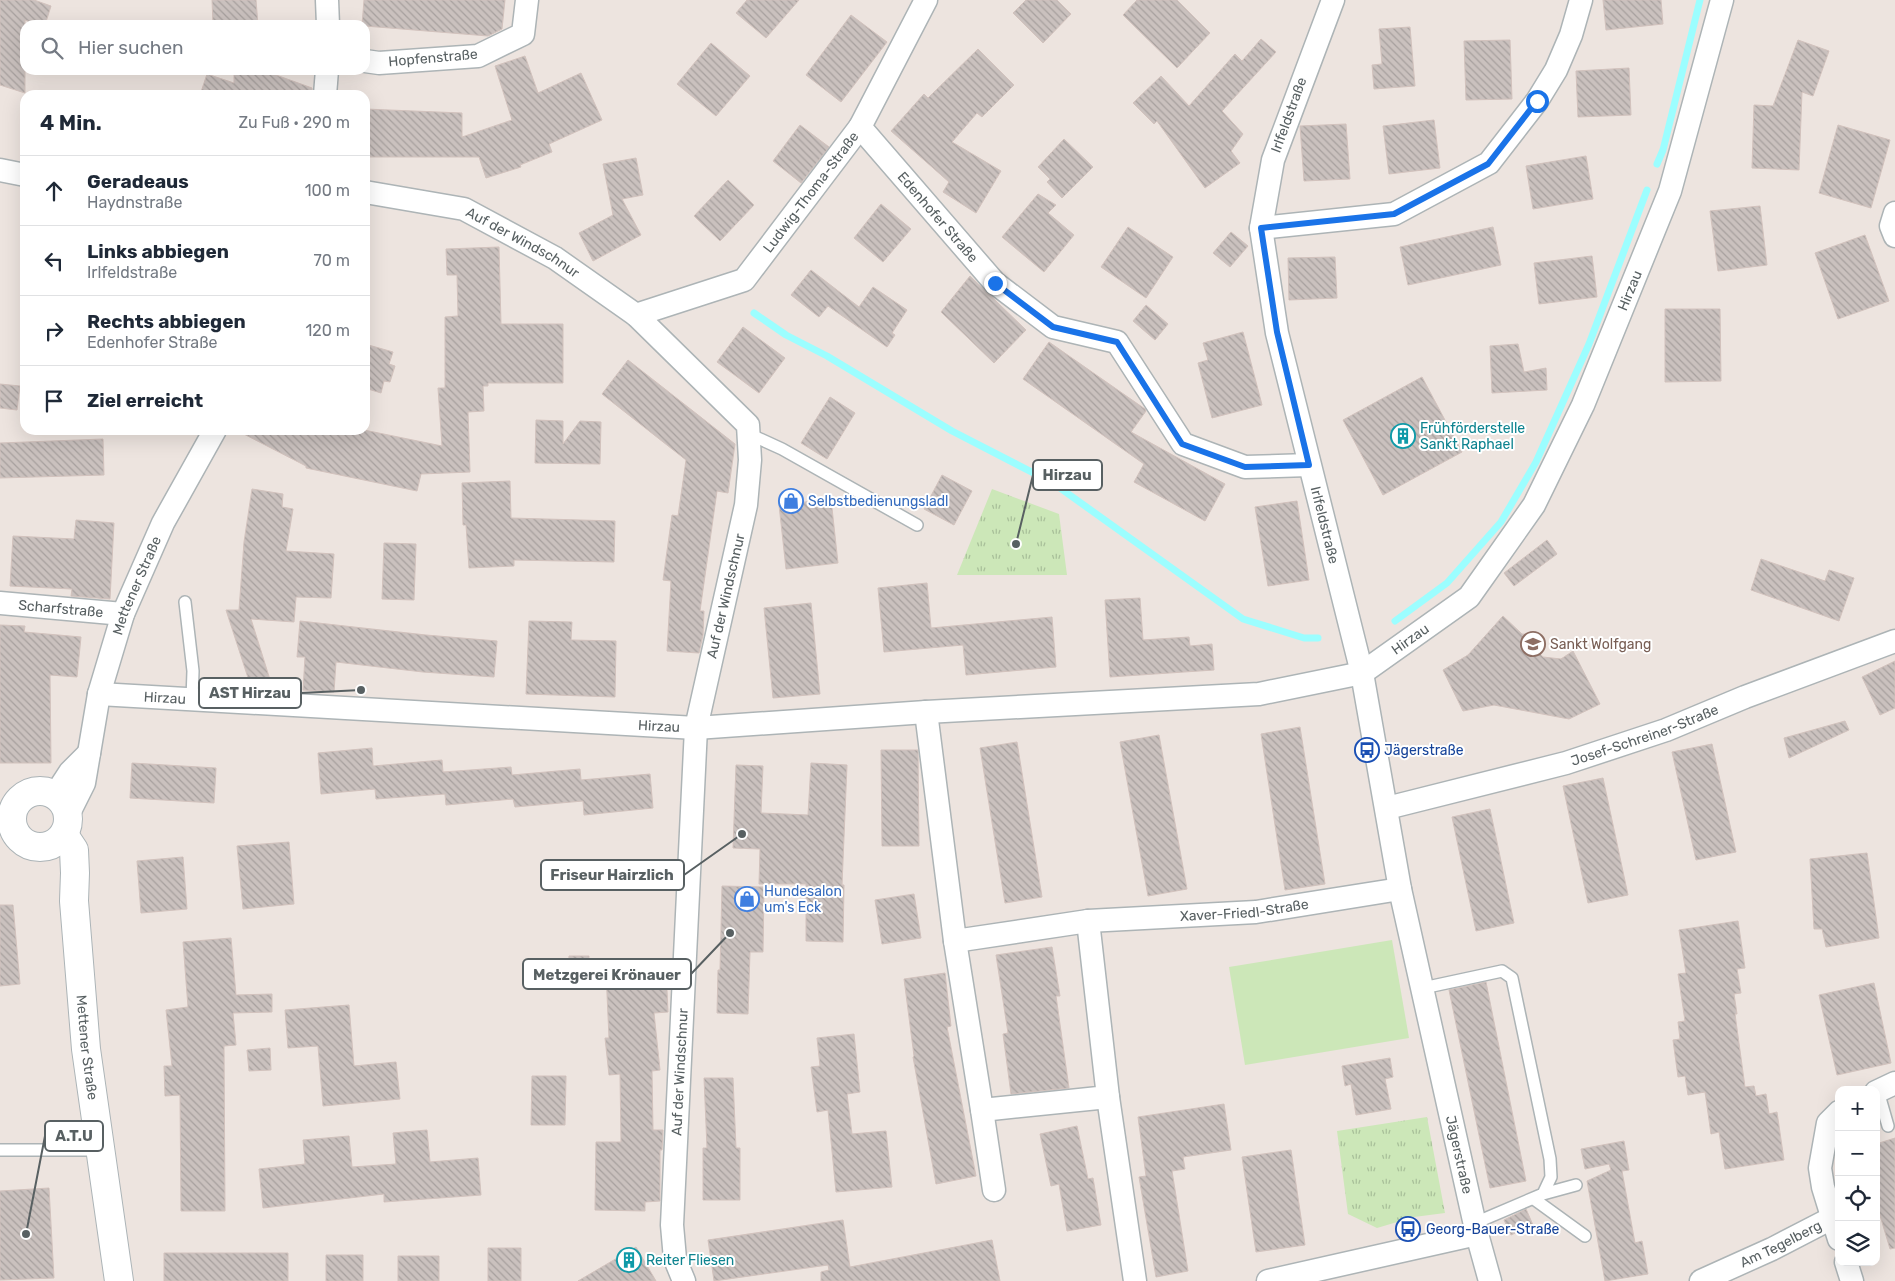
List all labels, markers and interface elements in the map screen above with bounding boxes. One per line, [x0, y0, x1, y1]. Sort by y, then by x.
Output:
search box [20, 20, 370, 75]
icon: search [38, 34, 66, 62]
text: Hier suchen [78, 36, 184, 59]
street label: Hopfenstraße [388, 46, 478, 70]
street label: Irlfeldstraße [1268, 75, 1311, 155]
route start [1526, 90, 1549, 113]
text: 4 Min. [40, 110, 102, 135]
text: Zu Fuß · 290 m [239, 113, 350, 132]
street label: Ludwig-Thoma-Straße [759, 128, 862, 256]
street label: Edenhofer Straße [894, 168, 982, 266]
text: Geradeaus [87, 170, 189, 193]
icon: ahead [40, 177, 68, 205]
text: 100 m [305, 181, 350, 200]
text: Haydnstraße [87, 193, 182, 212]
street label: Auf der Windschnur [463, 203, 583, 281]
text: Links abbiegen [87, 240, 229, 263]
icon: left [40, 247, 68, 275]
text: 70 m [313, 251, 350, 270]
text: Irlfeldstraße [87, 263, 177, 282]
street label: Hirzau [1614, 268, 1645, 313]
route end [984, 272, 1007, 295]
text: Rechts abbiegen [87, 310, 246, 333]
icon: right [40, 317, 68, 345]
text: 120 m [305, 321, 350, 340]
text: Edenhofer Straße [87, 333, 218, 352]
icon: arrive [40, 387, 68, 415]
text: Ziel erreicht [87, 389, 203, 412]
place label: Frühförderstelle Sankt Raphael [1420, 420, 1525, 453]
building icon: Frühförderstelle Sankt Raphael [1390, 423, 1416, 449]
callout: Hirzau [1033, 460, 1102, 490]
text: Hirzau [1042, 466, 1092, 484]
street label: Irlfeldstraße [1307, 485, 1343, 566]
shop icon: Selbstbedienungsladl [778, 488, 804, 514]
place label: Selbstbedienungsladl [808, 493, 948, 510]
street label: Auf der Windschnur [703, 531, 749, 660]
street label: Mettener Straße [109, 533, 165, 637]
street label: Scharfstraße [18, 596, 104, 621]
street label: Hirzau [1388, 620, 1432, 658]
school or university icon: Sankt Wolfgang [1520, 631, 1546, 657]
place label: Sankt Wolfgang [1550, 636, 1651, 653]
callout: AST Hirzau [199, 678, 301, 708]
text: AST Hirzau [209, 684, 291, 702]
street label: Hirzau [143, 688, 186, 707]
street label: Josef-Schreiner-Straße [1569, 701, 1721, 769]
street label: Hirzau [638, 716, 681, 736]
bus stop icon: Jägerstraße [1354, 737, 1380, 763]
place label: Jägerstraße [1384, 742, 1464, 759]
callout: Friseur Hairzlich [541, 860, 684, 890]
text: Friseur Hairzlich [550, 866, 674, 884]
place label: Hundesalon um's Eck [764, 883, 842, 916]
shop icon: Hundesalon um's Eck [734, 886, 760, 912]
street label: Xaver-Friedl-Straße [1179, 895, 1310, 925]
callout: Metzgerei Krönauer [523, 959, 691, 989]
text: Metzgerei Krönauer [533, 966, 681, 984]
street label: Mettener Straße [73, 994, 102, 1101]
street label: Auf der Windschnur [668, 1007, 692, 1136]
map controls [1835, 1086, 1880, 1266]
button: + [1835, 1086, 1880, 1131]
street label: Jägerstraße [1442, 1114, 1476, 1195]
callout: A.T.U [45, 1121, 103, 1151]
text: A.T.U [55, 1127, 93, 1145]
button: − [1835, 1131, 1880, 1176]
button: locate [1835, 1176, 1880, 1221]
bus stop icon: Georg-Bauer-Straße [1395, 1216, 1421, 1242]
street label: Am Tegelberg [1737, 1216, 1824, 1271]
place label: Georg-Bauer-Straße [1426, 1221, 1560, 1238]
button: layers [1835, 1221, 1880, 1266]
building icon: Reiter Fliesen [616, 1247, 642, 1273]
place label: Reiter Fliesen [646, 1252, 734, 1269]

